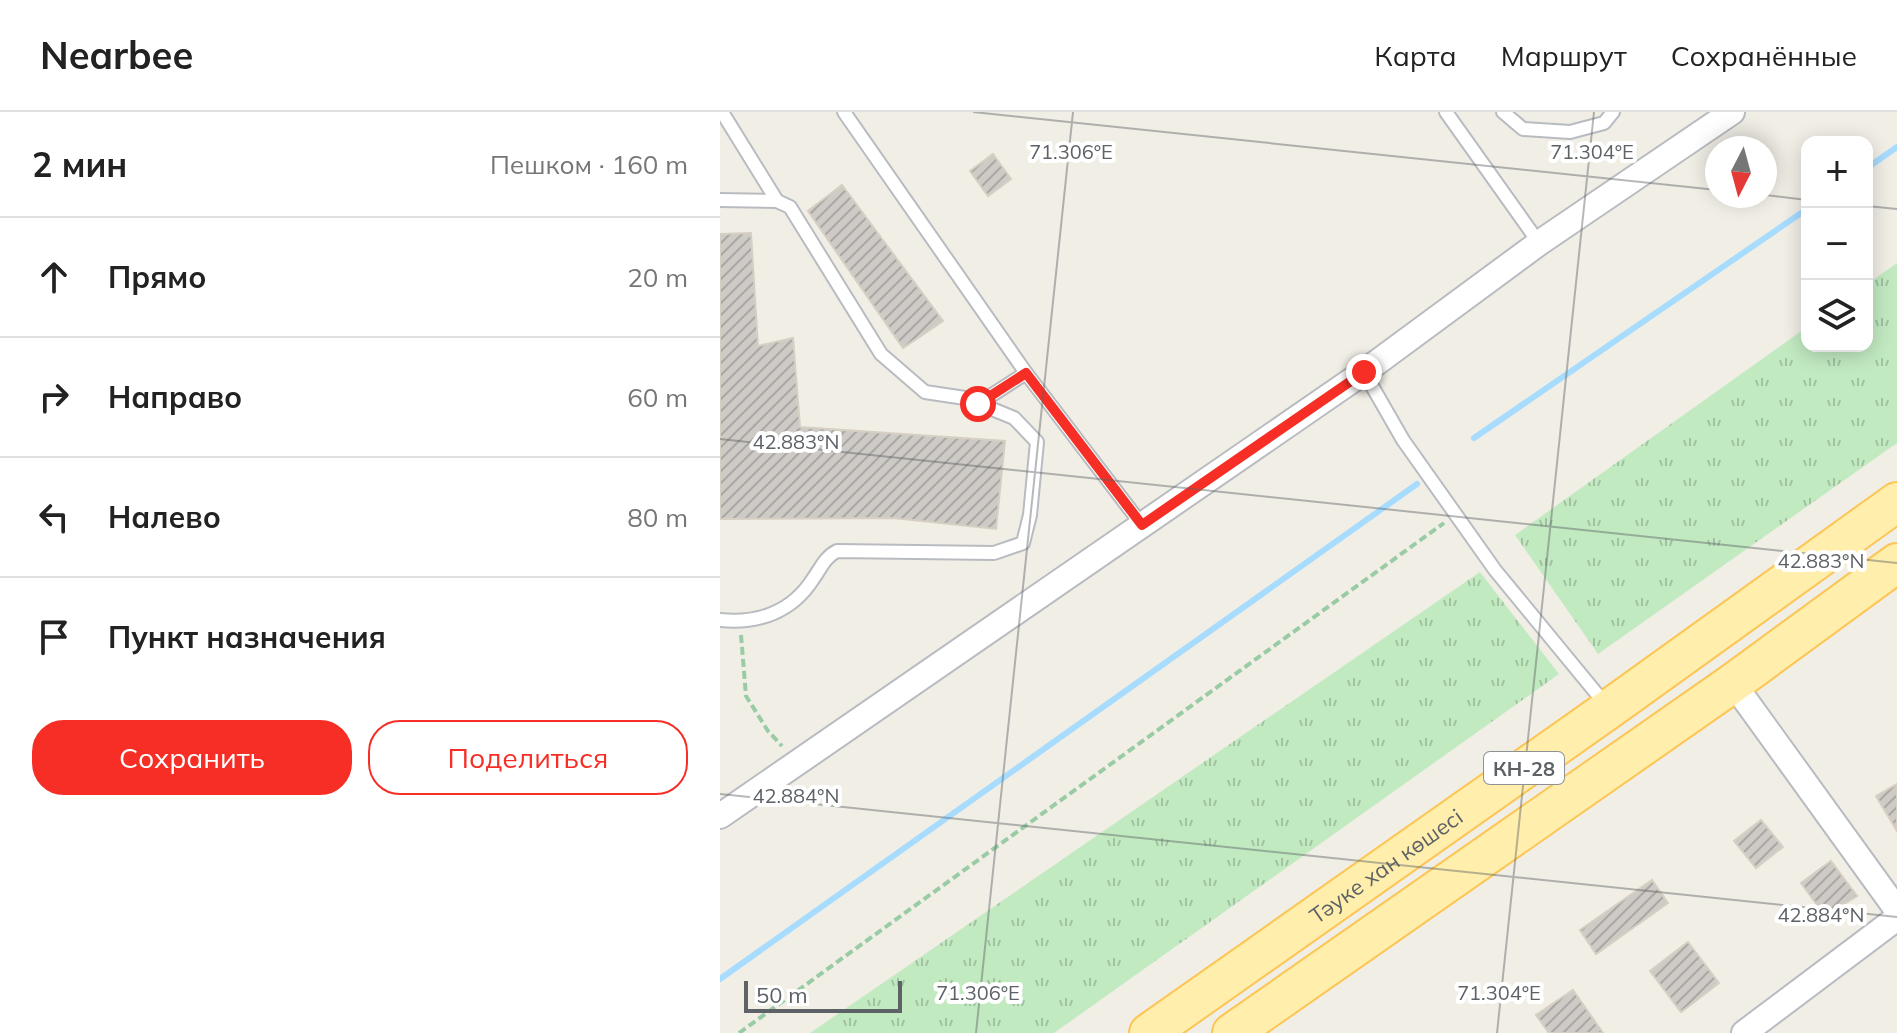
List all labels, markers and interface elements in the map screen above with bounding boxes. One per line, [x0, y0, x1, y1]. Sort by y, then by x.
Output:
text: Nearbee [40, 31, 193, 79]
text: Карта [1374, 38, 1457, 73]
text: Маршрут [1501, 38, 1627, 73]
text: Сохранённые [1671, 38, 1857, 73]
north arrow [1705, 136, 1777, 208]
map controls [1801, 136, 1873, 352]
button: + [1801, 136, 1873, 208]
text: 71.306°E [1029, 139, 1113, 164]
text: 71.304°E [1550, 139, 1634, 164]
text: 2 мин [32, 143, 127, 186]
text: Пешком · 160 m [490, 148, 688, 181]
button: − [1801, 208, 1873, 280]
icon: ahead [32, 255, 76, 299]
text: Прямо [108, 258, 206, 296]
text: 20 m [627, 261, 688, 294]
button: layers [1801, 280, 1873, 352]
route end [1346, 354, 1382, 390]
icon: right [32, 375, 76, 419]
text: Направо [108, 378, 242, 416]
text: 60 m [627, 381, 688, 414]
route start [960, 386, 996, 422]
text: 42.883°N [753, 429, 839, 454]
icon: left [32, 495, 76, 539]
text: Налево [108, 498, 221, 536]
text: 80 m [627, 501, 688, 534]
text: 42.883°N [1778, 548, 1864, 573]
icon: arrive [32, 615, 76, 659]
text: Пункт назначения [108, 618, 386, 656]
button: Сохранить [32, 720, 352, 795]
button: Поделиться [368, 720, 688, 795]
road number: КН-28 [1484, 752, 1564, 784]
text: 42.884°N [753, 783, 839, 808]
street label: Тәуке хан көшесі [1304, 802, 1468, 930]
text: 42.884°N [1778, 902, 1864, 927]
scale bar [744, 977, 902, 1013]
text: 71.306°E [936, 980, 1020, 1005]
text: 71.304°E [1457, 980, 1541, 1005]
text: 50 m [756, 981, 807, 1009]

